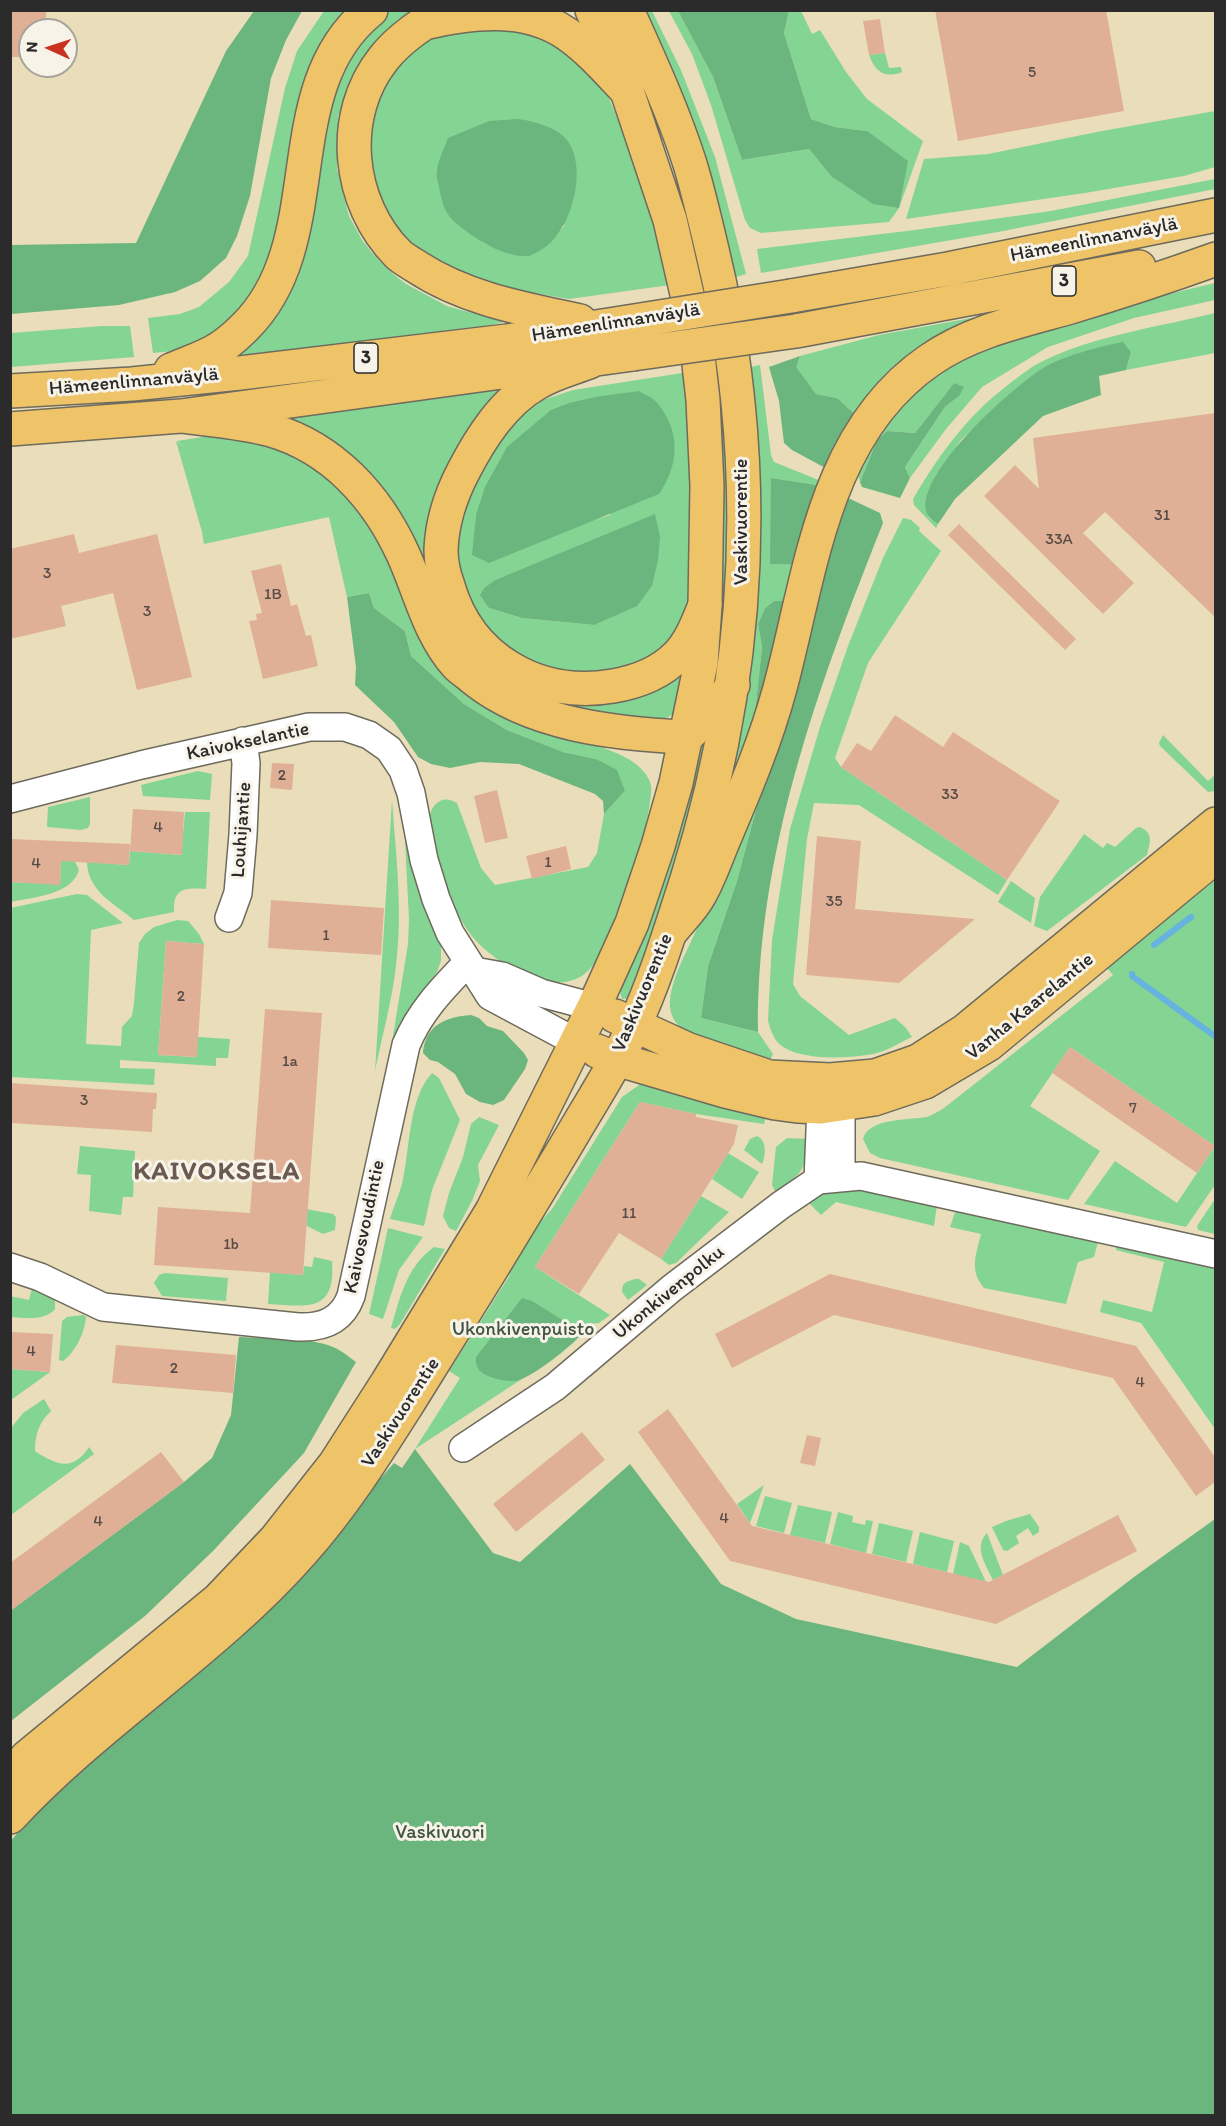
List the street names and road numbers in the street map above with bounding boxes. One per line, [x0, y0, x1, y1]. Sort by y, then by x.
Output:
street label: Hämeenlinnanväylä [1008, 212, 1180, 268]
road number: 3 [1052, 266, 1076, 296]
street label: Hämeenlinnanväylä [530, 298, 702, 348]
road number: 3 [354, 343, 378, 373]
street label: Hämeenlinnanväylä [48, 363, 220, 401]
street label: Vaskivuorentie [730, 459, 754, 585]
street label: Kaivokselantie [184, 717, 312, 767]
street label: Louhijantie [227, 781, 257, 879]
street label: Vaskivuorentie [607, 930, 679, 1056]
street label: Vanha Kaarelantie [961, 948, 1099, 1066]
street label: Kaivosvoudintie [339, 1158, 391, 1296]
street label: Ukonkivenpolku [608, 1241, 730, 1345]
street label: Vaskivuorentie [356, 1353, 446, 1473]

